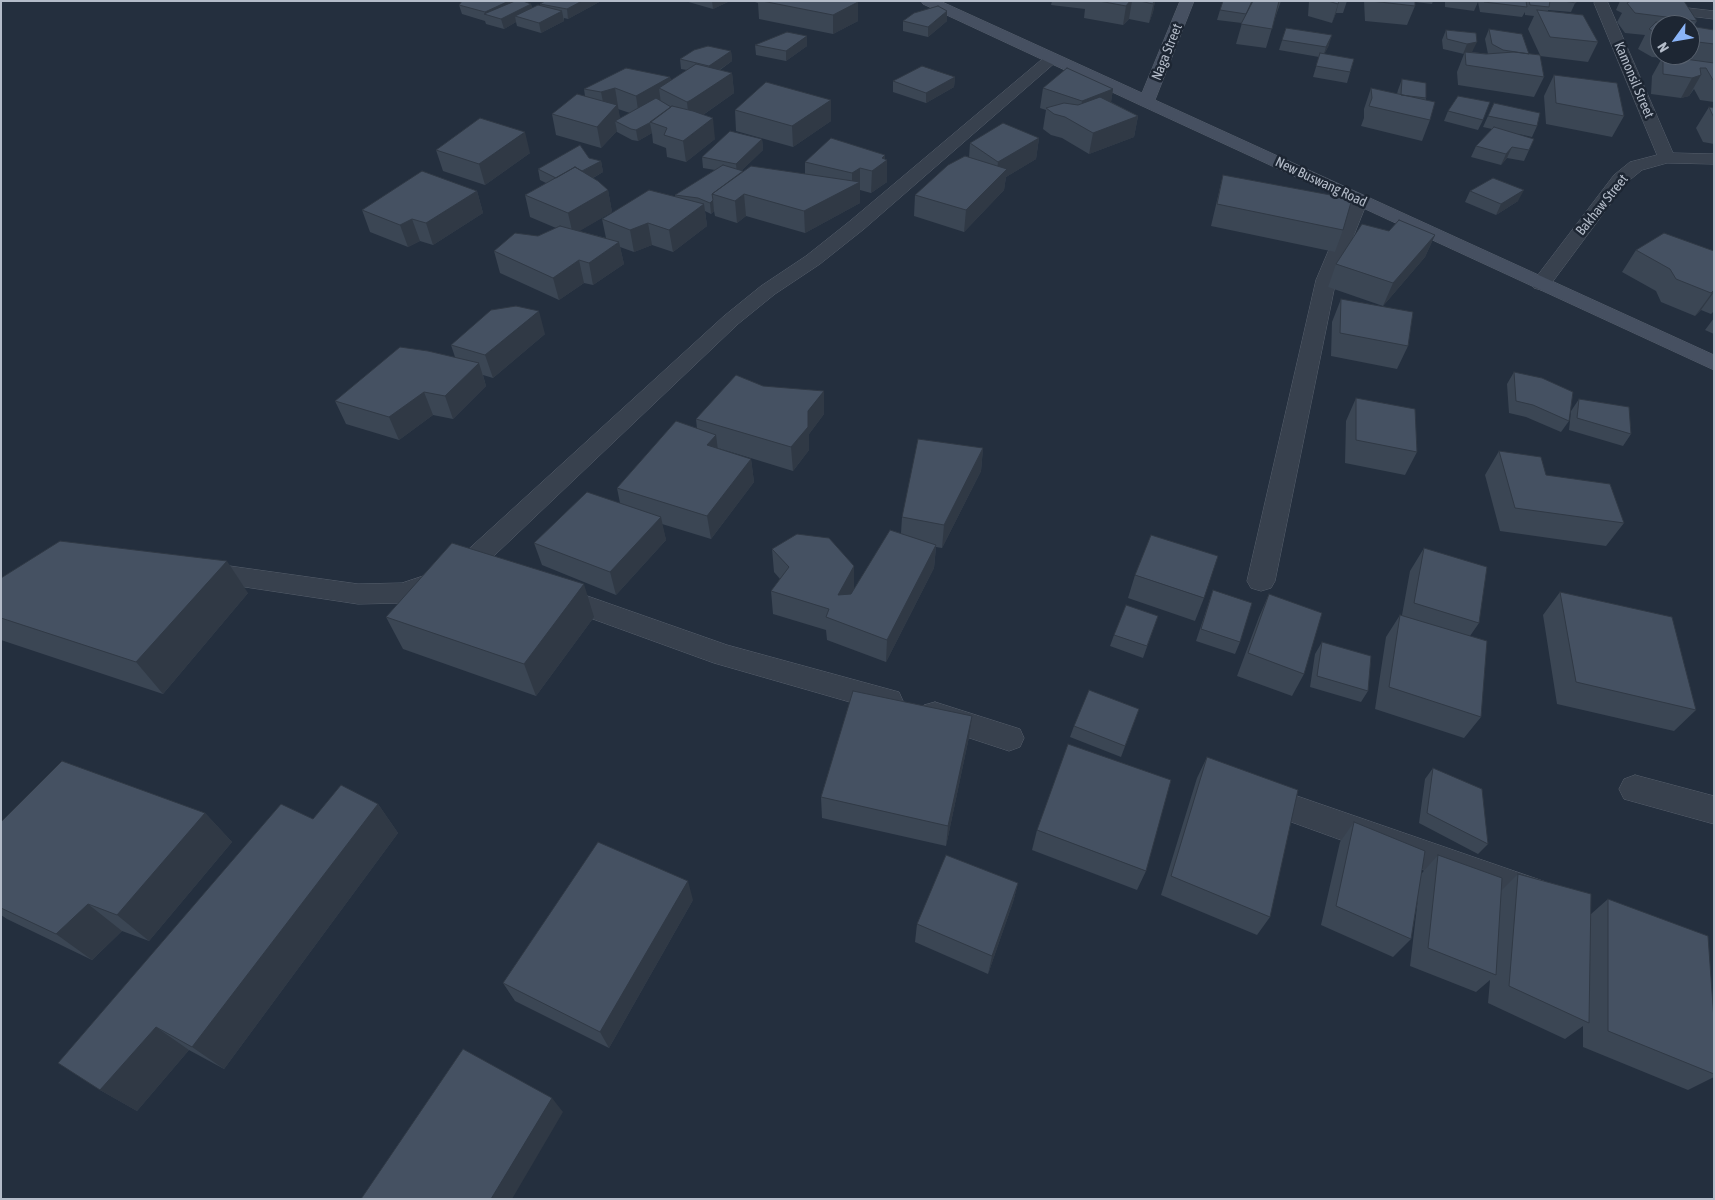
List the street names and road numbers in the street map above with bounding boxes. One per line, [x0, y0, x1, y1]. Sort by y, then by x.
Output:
street label: Naga Street [1148, 21, 1186, 83]
street label: Kamonsil Street [1610, 39, 1658, 121]
street label: New Buswang Road [1272, 153, 1370, 211]
street label: Bakhaw Street [1572, 171, 1632, 239]

